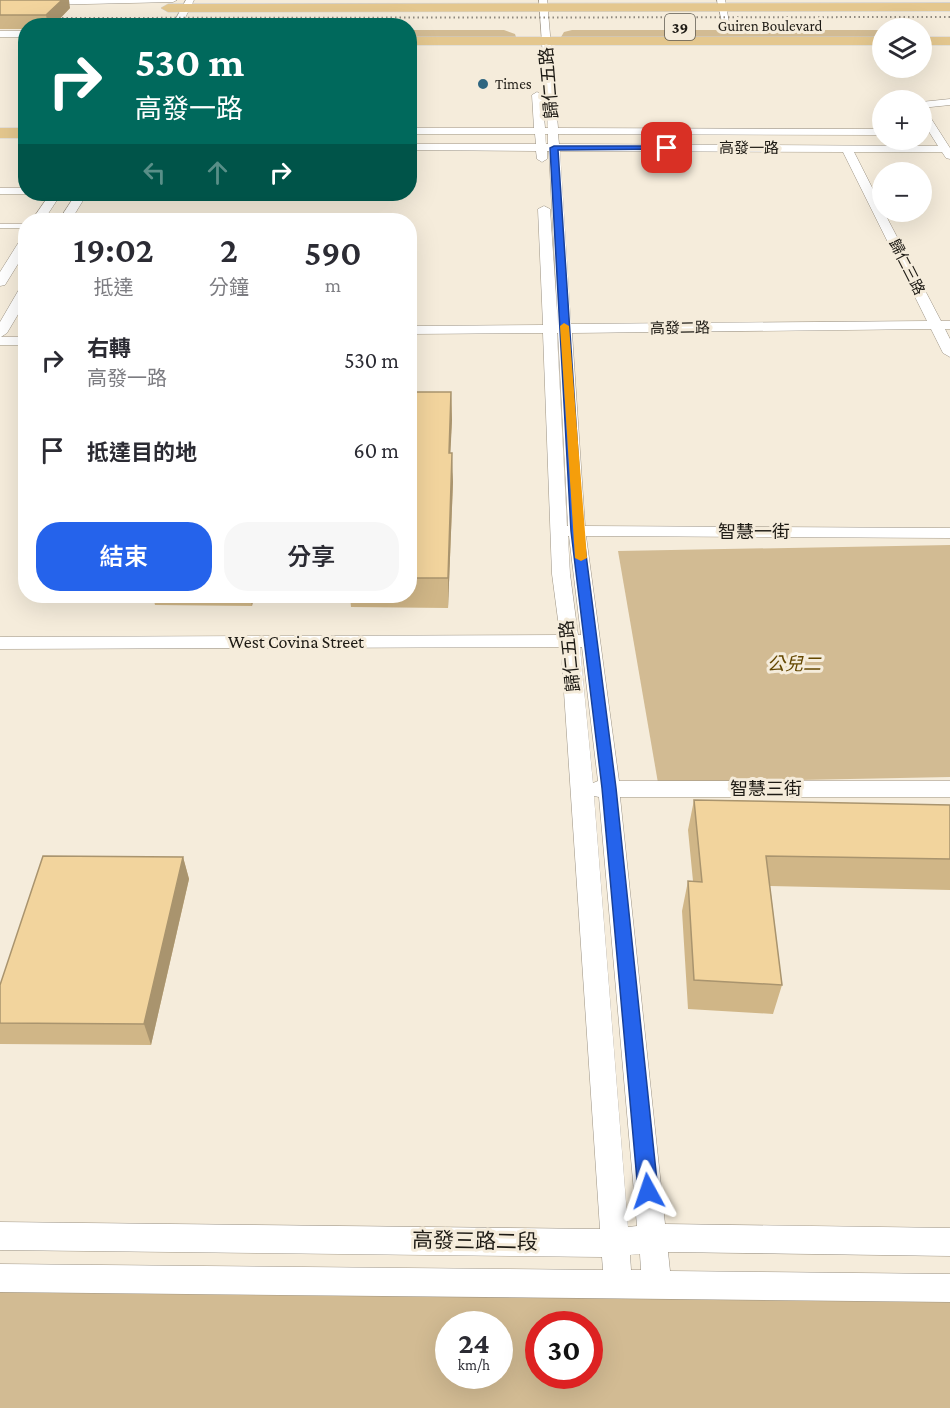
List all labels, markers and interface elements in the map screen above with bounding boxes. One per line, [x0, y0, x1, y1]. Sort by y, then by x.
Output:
road number: 39 [665, 14, 695, 40]
street label: Guiren Boulevard [718, 18, 822, 34]
map controls [872, 18, 932, 222]
button: layers [872, 18, 932, 78]
text: 530 m [135, 38, 244, 85]
icon: right [36, 42, 114, 120]
street label: 歸仁五路 [536, 46, 562, 120]
place label: Times [495, 76, 532, 92]
marker: Times [476, 77, 490, 91]
button: + [872, 90, 932, 150]
text: 高發一路 [135, 94, 243, 124]
pin [641, 122, 692, 173]
icon: arrive [650, 131, 683, 164]
street label: 高發一路 [719, 140, 779, 156]
icon: left [138, 156, 171, 189]
icon: ahead [201, 156, 234, 189]
icon: right [264, 156, 297, 189]
button: − [872, 162, 932, 222]
text: 19:02 [73, 230, 154, 270]
text: 2 [220, 230, 238, 270]
text: 590 [304, 233, 362, 273]
street label: 歸仁三路 [886, 237, 928, 297]
text: m [325, 274, 341, 296]
text: 抵達 [93, 276, 133, 298]
text: 分鐘 [209, 276, 249, 298]
street label: 高發二路 [650, 319, 710, 337]
text: 右轉 [87, 336, 131, 361]
icon: right [36, 344, 69, 377]
text: 530 m [344, 348, 399, 373]
text: 高發一路 [87, 367, 167, 389]
icon: arrive [36, 434, 69, 467]
text: 60 m [354, 438, 399, 463]
text: 抵達目的地 [87, 440, 197, 465]
button: 結束 [36, 522, 212, 591]
button: 分享 [224, 522, 399, 591]
street label: 智慧一街 [718, 522, 790, 542]
street label: 歸仁五路 [556, 619, 584, 693]
street label: West Covina Street [228, 632, 365, 652]
park label: 公兒二 [767, 654, 822, 674]
street label: 智慧三街 [730, 779, 802, 799]
position arrow [616, 1159, 680, 1223]
street label: 高發三路二段 [412, 1228, 538, 1254]
speed limit sign: 30 [525, 1311, 603, 1389]
text: 24 [458, 1326, 490, 1359]
text: km/h [458, 1357, 490, 1373]

